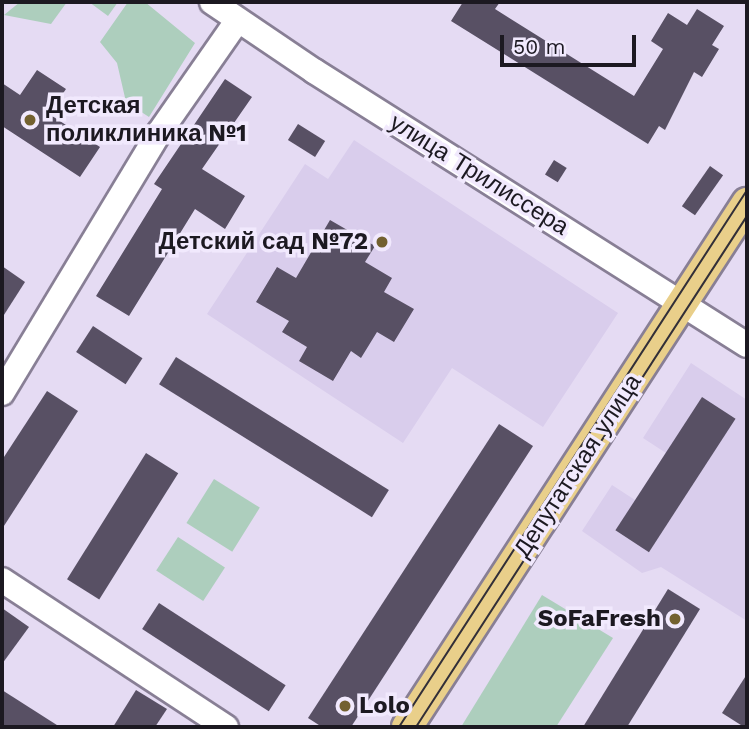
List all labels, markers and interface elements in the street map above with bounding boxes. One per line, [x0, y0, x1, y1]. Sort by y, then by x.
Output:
scale bar [504, 21, 640, 65]
text: 50 m [513, 34, 565, 59]
place label: Детская поликлиника №1 [46, 92, 247, 148]
street label: улица Трилиссера [384, 108, 574, 242]
marker: Детская поликлиника №1 [20, 110, 40, 130]
place label: Детский сад №72 [158, 228, 368, 256]
marker: Детский сад №72 [374, 234, 390, 250]
street label: Депутатская улица [508, 369, 648, 563]
place label: SoFaFresh [538, 605, 661, 633]
marker: SoFaFresh [667, 611, 683, 627]
place label: Lolo [359, 692, 410, 720]
marker: Lolo [337, 698, 353, 714]

